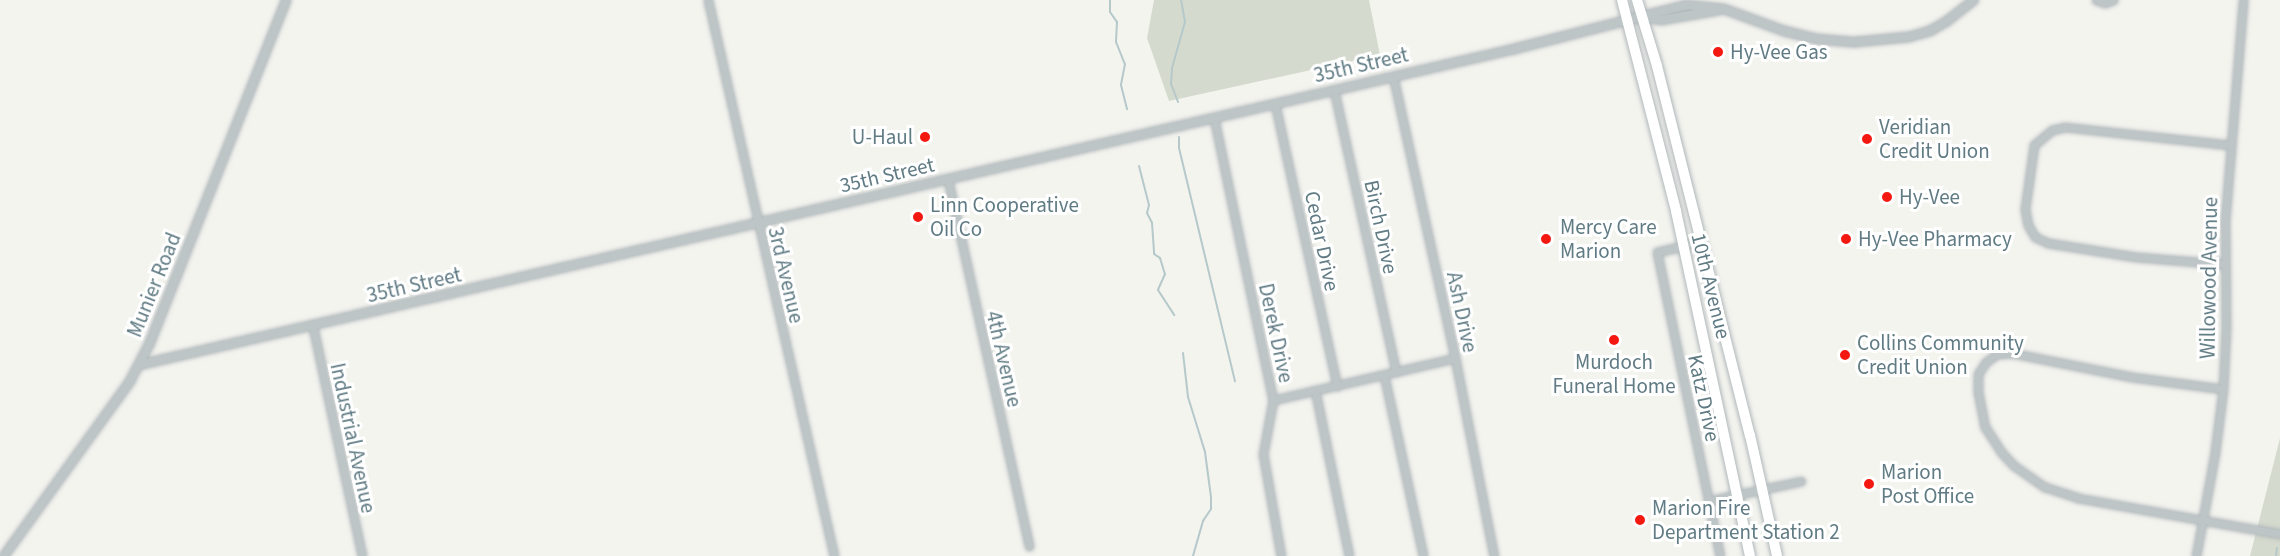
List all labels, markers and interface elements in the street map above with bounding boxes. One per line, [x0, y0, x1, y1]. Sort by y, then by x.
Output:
place label: Hy-Vee Gas [1730, 39, 1828, 65]
street label: 35th Street [1311, 42, 1411, 88]
marker: Hy-Vee Gas [1711, 45, 1725, 59]
place label: Veridian Credit Union [1879, 114, 1990, 164]
place label: U-Haul [852, 124, 913, 150]
marker: U-Haul [918, 130, 932, 144]
marker: Veridian Credit Union [1860, 132, 1874, 146]
street label: 35th Street [837, 152, 937, 198]
street label: Birch Drive [1359, 178, 1403, 276]
place label: Hy-Vee [1899, 184, 1960, 210]
street label: Cedar Drive [1299, 189, 1345, 293]
marker: Hy-Vee [1880, 190, 1894, 204]
place label: Linn Cooperative Oil Co [930, 192, 1079, 242]
street label: Willowood Avenue [2195, 197, 2223, 359]
marker: Linn Cooperative Oil Co [911, 210, 925, 224]
place label: Mercy Care Marion [1560, 214, 1657, 264]
street label: 3rd Avenue [763, 224, 809, 326]
place label: Hy-Vee Pharmacy [1858, 226, 2012, 252]
street label: Munier Road [122, 229, 186, 341]
marker: Mercy Care Marion [1537, 230, 1555, 248]
street label: 10th Avenue [1686, 230, 1736, 342]
marker: Hy-Vee Pharmacy [1839, 232, 1853, 246]
street label: 35th Street [364, 262, 464, 308]
street label: Ash Drive [1441, 269, 1483, 355]
street label: Derek Drive [1253, 281, 1299, 385]
street label: 4th Avenue [981, 308, 1027, 410]
place label: Collins Community Credit Union [1857, 330, 2024, 380]
marker: Murdoch Funeral Home [1607, 333, 1621, 347]
marker: Collins Community Credit Union [1838, 348, 1852, 362]
place label: Murdoch Funeral Home [1552, 349, 1676, 399]
street label: Katz Drive [1683, 352, 1725, 444]
street label: Industrial Avenue [325, 361, 381, 515]
place label: Marion Post Office [1881, 459, 1974, 509]
marker: Marion Post Office [1862, 477, 1876, 491]
place label: Marion Fire Department Station 2 [1652, 495, 1840, 545]
marker: Marion Fire Department Station 2 [1633, 513, 1647, 527]

